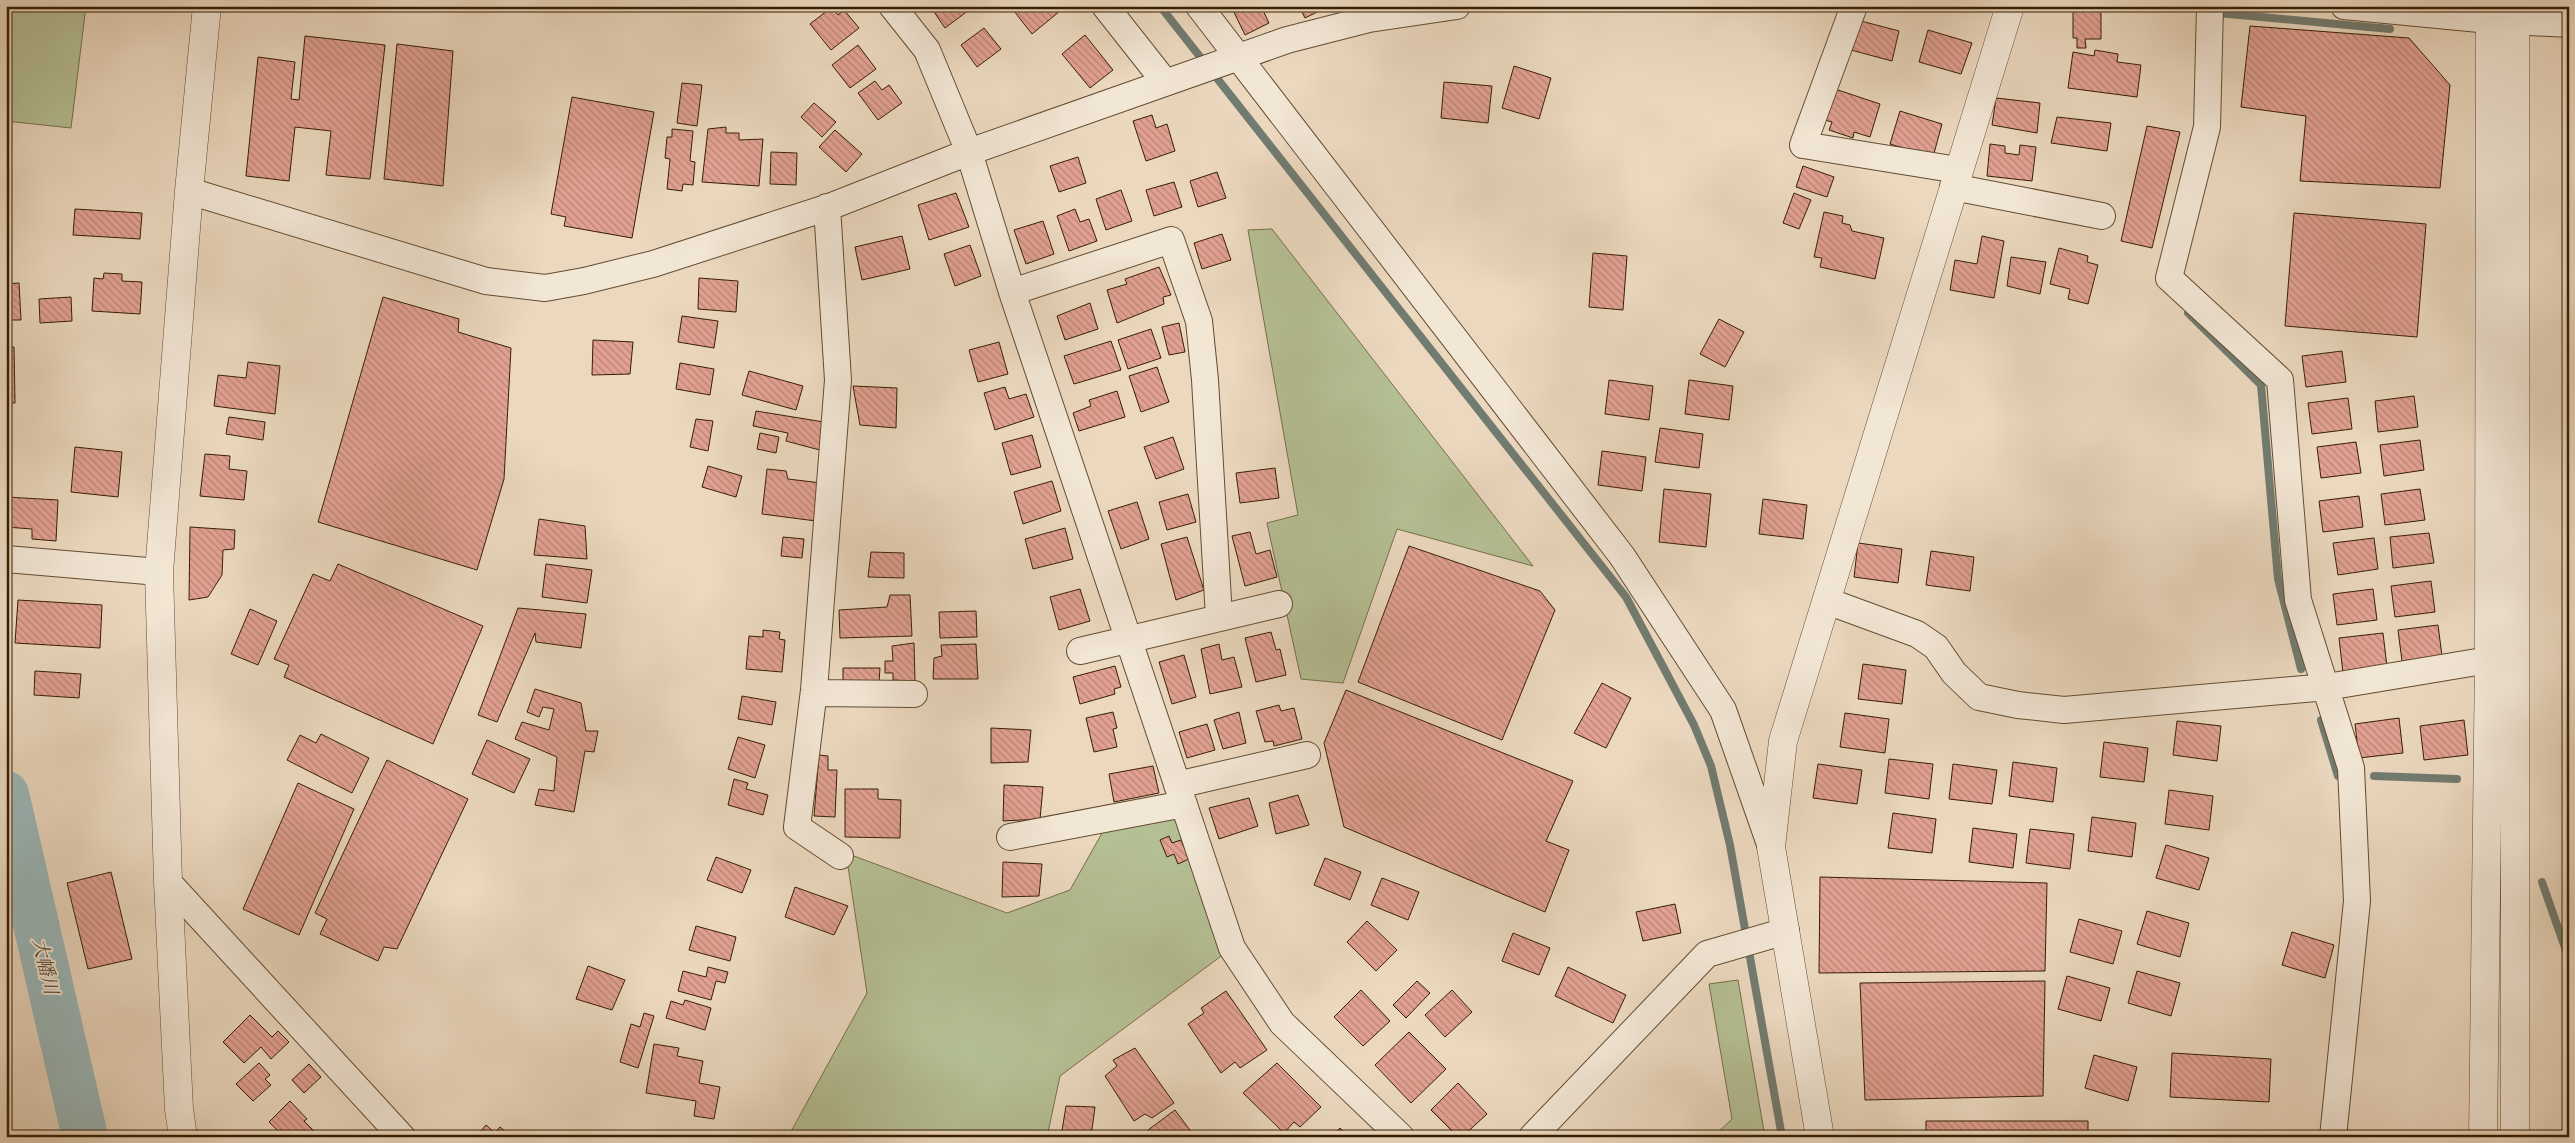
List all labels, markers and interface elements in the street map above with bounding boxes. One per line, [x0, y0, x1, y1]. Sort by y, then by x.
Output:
water label: 大幡川 [24, 936, 64, 999]

